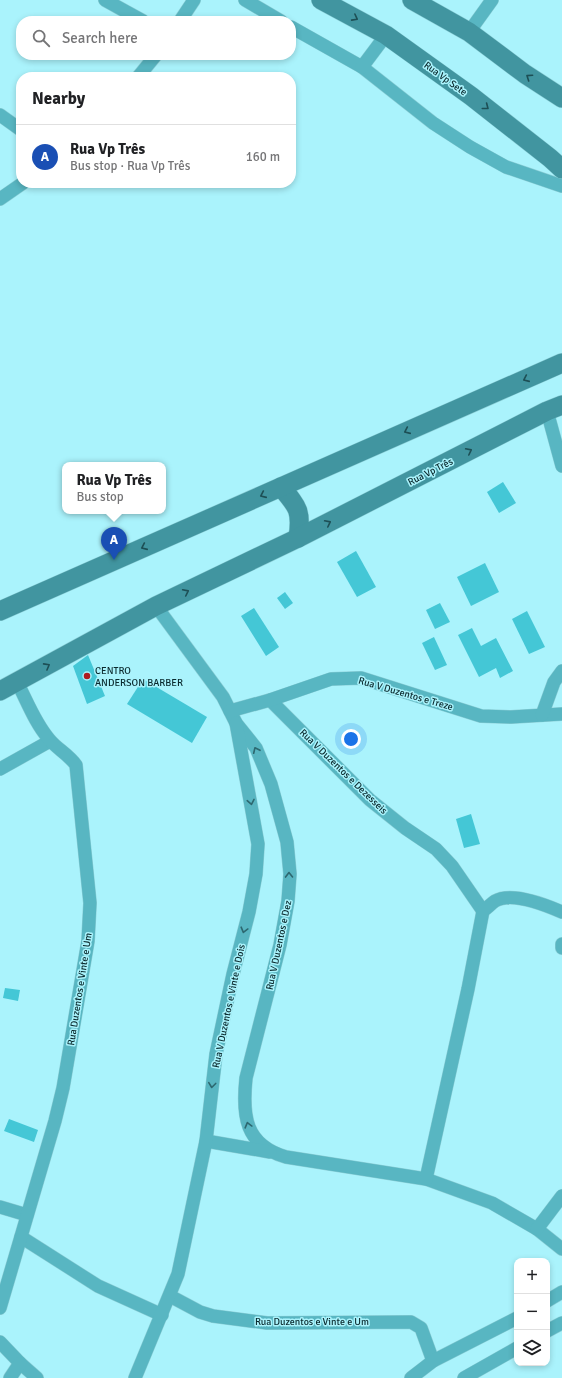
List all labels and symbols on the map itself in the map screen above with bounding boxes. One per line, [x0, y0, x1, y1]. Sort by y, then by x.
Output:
one-way arrow [351, 14, 358, 21]
street label: Rua Vp Sete [421, 59, 469, 98]
one-way arrow [526, 74, 533, 82]
one-way arrow [481, 102, 488, 109]
one-way arrow [523, 374, 531, 382]
one-way arrow [404, 426, 412, 434]
one-way arrow [465, 448, 472, 456]
street label: Rua Vp Três [406, 455, 455, 488]
one-way arrow [259, 490, 267, 498]
one-way arrow [324, 520, 332, 528]
pin: A [101, 527, 127, 560]
one-way arrow [140, 542, 148, 550]
one-way arrow [182, 589, 190, 597]
one-way arrow [43, 663, 50, 671]
place label: CENTRO ANDERSON BARBER [95, 665, 183, 689]
marker: CENTRO ANDERSON BARBER [82, 671, 92, 681]
street label: Rua V Duzentos e Treze [357, 675, 454, 713]
street label: Rua V Duzentos e Dezesseis [297, 727, 390, 817]
your location [341, 729, 361, 749]
one-way arrow [253, 747, 261, 754]
one-way arrow [247, 799, 255, 805]
one-way arrow [285, 872, 293, 878]
street label: Rua V Duzentos e Dez [264, 899, 294, 991]
one-way arrow [241, 927, 249, 934]
street label: Rua Duzentos e Vinte e Um [65, 932, 95, 1046]
street label: Rua V Duzentos e Vinte e Dois [210, 943, 248, 1069]
one-way arrow [208, 1082, 217, 1088]
one-way arrow [245, 1122, 253, 1128]
street label: Rua Duzentos e Vinte e Um [255, 1316, 369, 1328]

